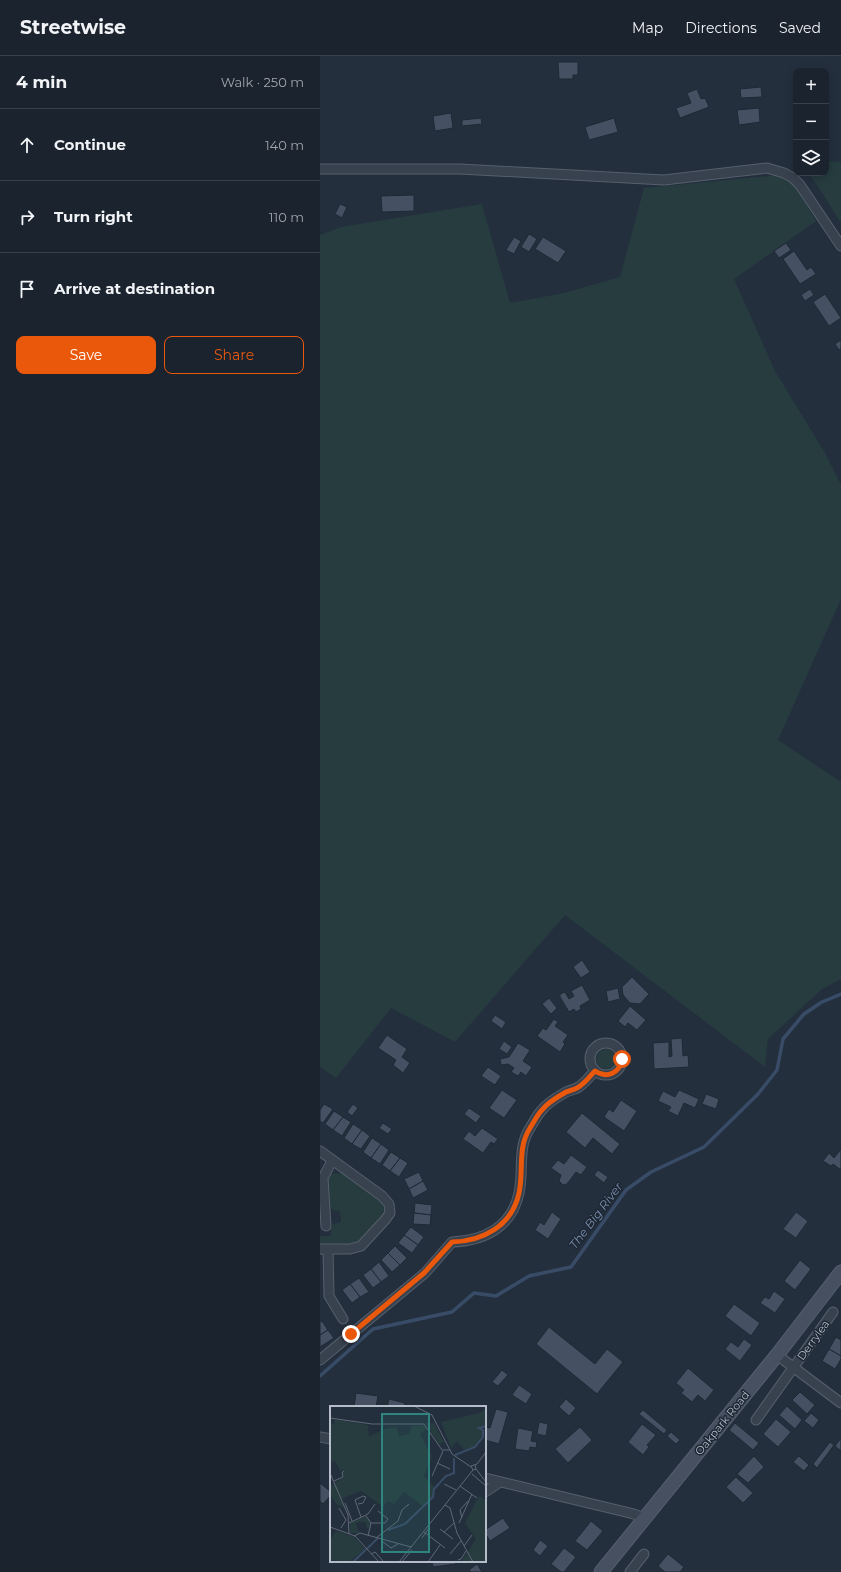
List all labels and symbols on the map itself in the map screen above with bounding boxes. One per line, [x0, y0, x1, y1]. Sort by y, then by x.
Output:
route start [613, 1050, 631, 1068]
water label: The Big River [566, 1179, 626, 1252]
street label: Derrylea [794, 1317, 832, 1363]
route end [342, 1325, 360, 1343]
street label: Oakpark Road [692, 1388, 752, 1458]
inset map [330, 1406, 486, 1562]

